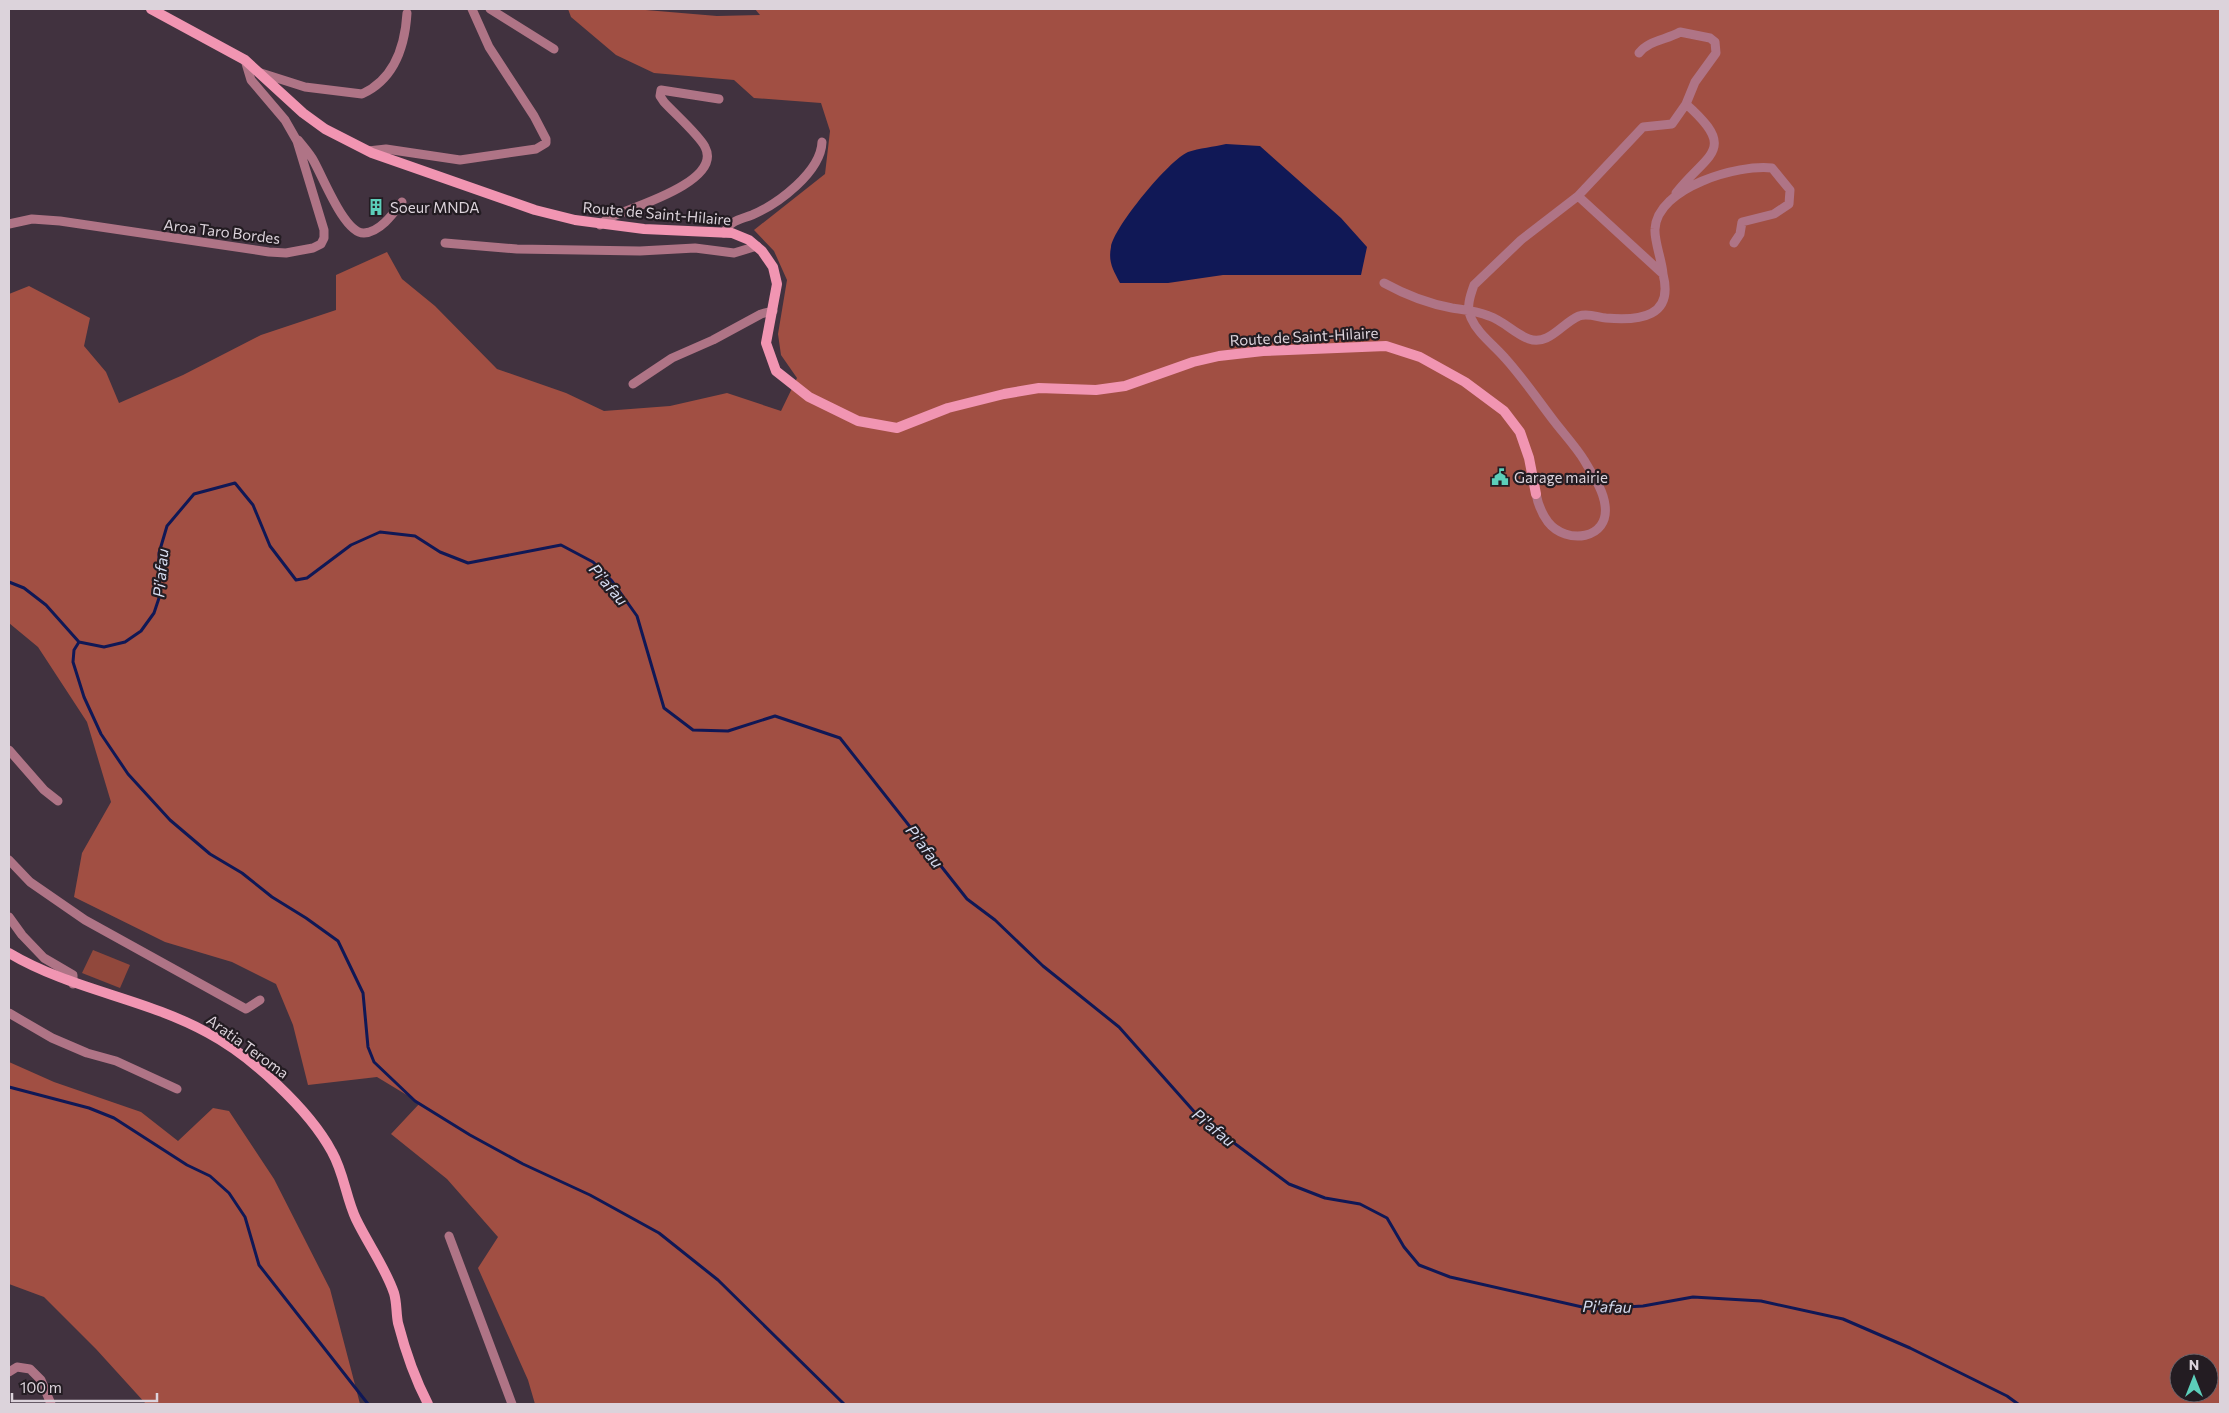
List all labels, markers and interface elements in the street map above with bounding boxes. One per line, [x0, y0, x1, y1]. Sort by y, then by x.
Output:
building icon: Soeur MNDA [366, 197, 386, 217]
place label: Soeur MNDA [390, 198, 480, 216]
street label: Route de Saint-Hilaire [582, 198, 732, 228]
street label: Aroa Taro Bordes [163, 215, 281, 247]
street label: Route de Saint-Hilaire [1229, 323, 1379, 349]
public building icon: Garage mairie [1490, 467, 1510, 487]
place label: Garage mairie [1514, 468, 1608, 486]
water label: Pi'afau [148, 548, 172, 598]
water label: Pi'afau [586, 559, 632, 609]
water label: Pi'afau [902, 821, 948, 871]
street label: Aratia Teroma [204, 1010, 292, 1082]
water label: Pi'afau [1189, 1104, 1239, 1150]
water label: Pi'afau [1582, 1296, 1632, 1316]
north arrow [2169, 1353, 2219, 1403]
text: N [2189, 1356, 2199, 1373]
scale bar [12, 1370, 158, 1402]
text: 100 m [20, 1378, 62, 1396]

